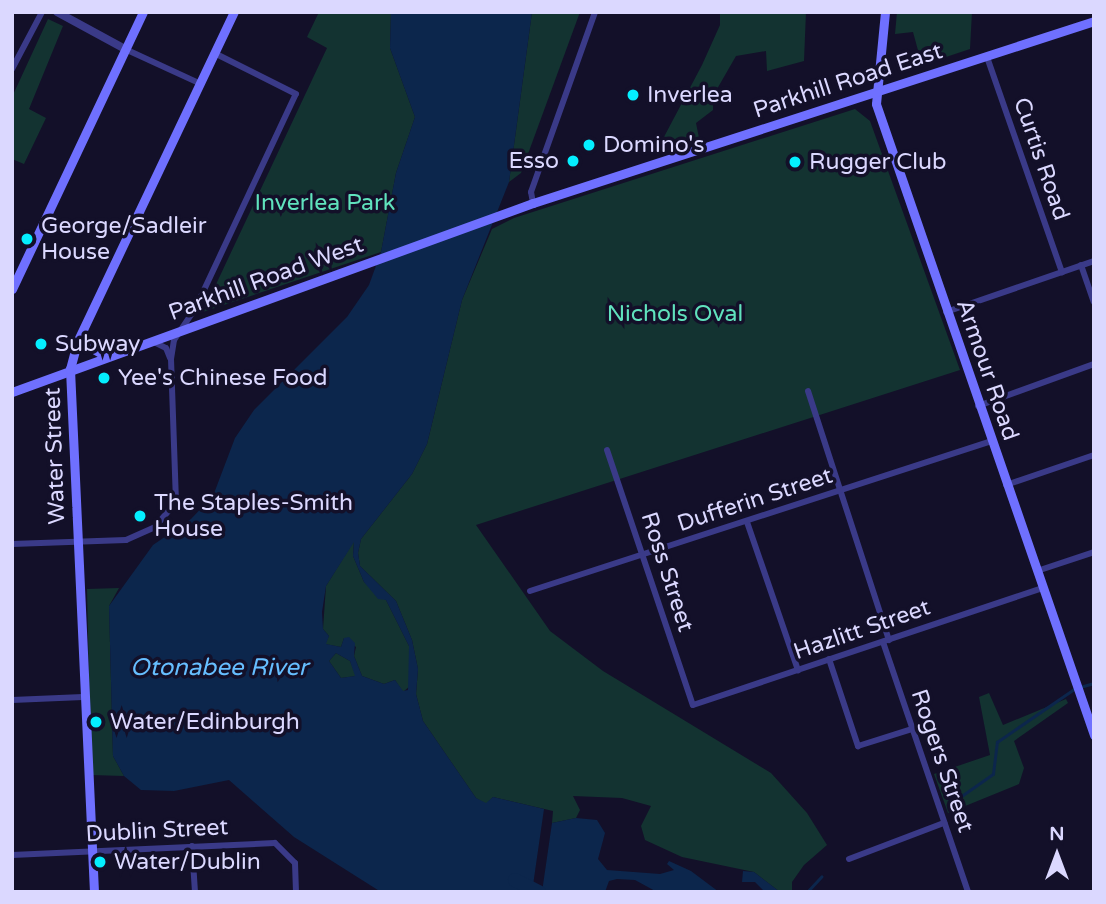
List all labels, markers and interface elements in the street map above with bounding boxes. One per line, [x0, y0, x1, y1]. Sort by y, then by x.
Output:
street label: Parkhill Road East [750, 37, 946, 125]
place label: Inverlea [647, 81, 733, 109]
marker: Inverlea [625, 87, 641, 103]
street label: Curtis Road [1007, 94, 1075, 224]
place label: Domino's [603, 131, 704, 159]
marker: Domino's [581, 137, 597, 153]
place label: Esso [508, 147, 559, 175]
place label: Rugger Club [809, 148, 946, 176]
marker: Esso [565, 153, 581, 169]
marker: Rugger Club [787, 154, 803, 170]
park label: Inverlea Park [255, 189, 395, 217]
place label: George/Sadleir House [41, 212, 206, 266]
marker: George/Sadleir House [19, 231, 35, 247]
street label: Parkhill Road West [165, 231, 367, 327]
street label: Armour Road [950, 296, 1024, 444]
park label: Nichols Oval [607, 300, 743, 328]
place label: Subway [55, 330, 140, 358]
marker: Subway [33, 336, 49, 352]
place label: Yee's Chinese Food [118, 364, 327, 392]
marker: Yee's Chinese Food [96, 370, 112, 386]
street label: Water Street [39, 387, 71, 525]
street label: Dufferin Street [674, 462, 836, 538]
place label: The Staples-Smith House [154, 489, 353, 543]
marker: The Staples-Smith House [132, 508, 148, 524]
street label: Ross Street [635, 509, 699, 635]
street label: Hazlitt Street [790, 594, 934, 666]
water label: Otonabee River [130, 654, 308, 682]
street label: Rogers Street [905, 686, 979, 836]
place label: Water/Edinburgh [110, 708, 300, 736]
marker: Water/Edinburgh [88, 714, 104, 730]
street label: Dublin Street [85, 813, 229, 849]
north arrow [1022, 820, 1092, 890]
text: N [1049, 823, 1065, 845]
place label: Water/Dublin [114, 848, 261, 876]
marker: Water/Dublin [92, 854, 108, 870]

